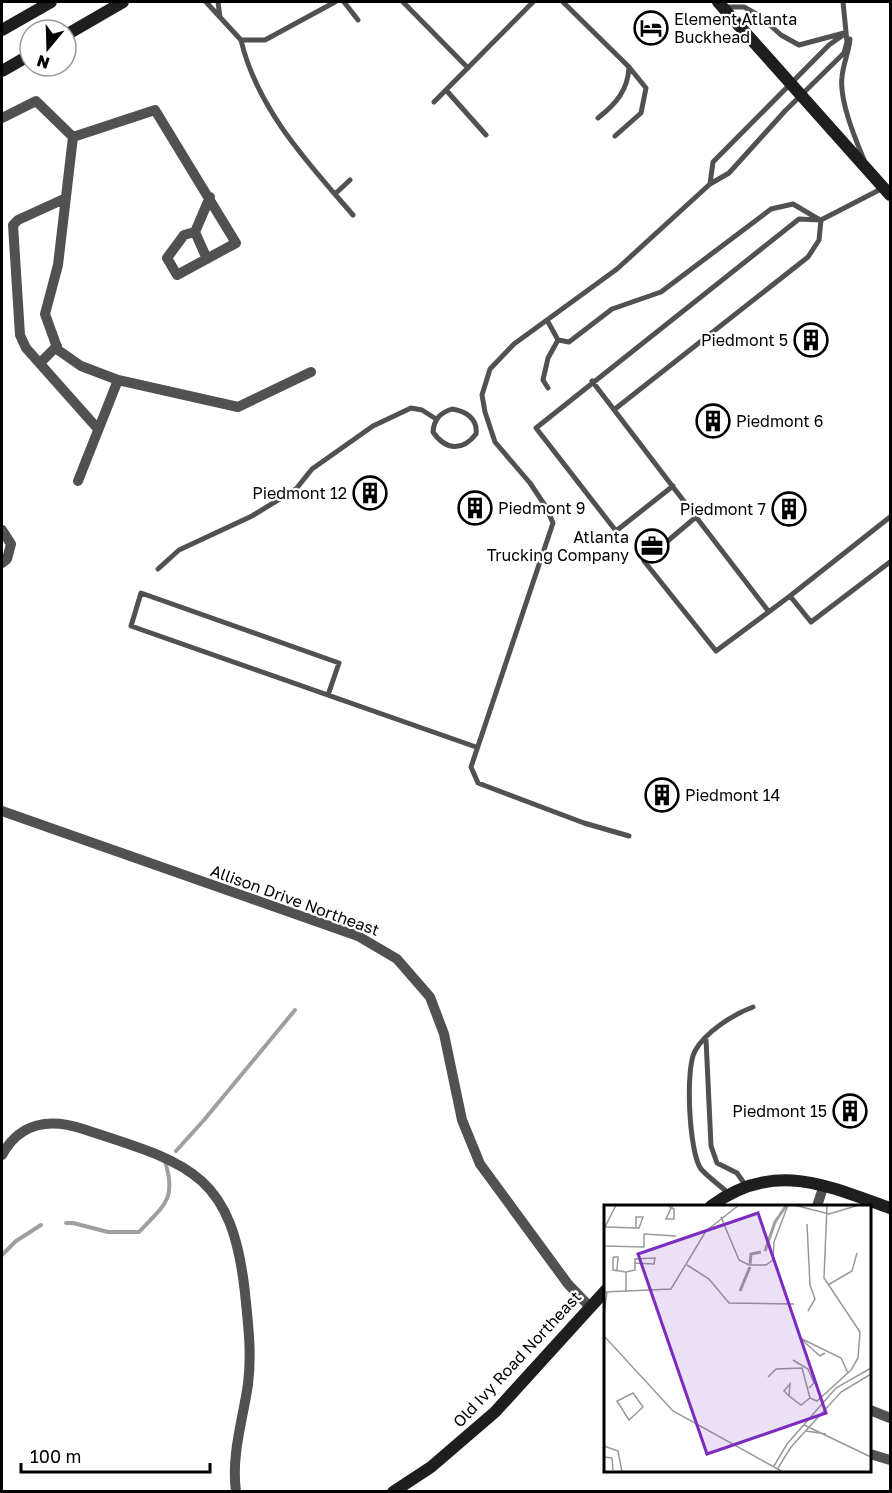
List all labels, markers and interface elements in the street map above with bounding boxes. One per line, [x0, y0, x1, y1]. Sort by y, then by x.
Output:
place label: Element Atlanta Buckhead [674, 9, 797, 47]
hotel icon: Element Atlanta Buckhead [633, 10, 669, 46]
north arrow [18, 18, 78, 78]
text: N [34, 51, 52, 74]
building icon: Piedmont 5 [793, 322, 829, 358]
place label: Piedmont 5 [701, 330, 788, 350]
building icon: Piedmont 6 [695, 403, 731, 439]
place label: Piedmont 6 [736, 411, 823, 431]
building icon: Piedmont 12 [352, 475, 388, 511]
place label: Piedmont 12 [252, 483, 347, 503]
building icon: Piedmont 9 [457, 490, 493, 526]
building icon: Piedmont 7 [771, 491, 807, 527]
place label: Piedmont 9 [498, 498, 585, 518]
place label: Piedmont 7 [680, 499, 766, 519]
place label: Atlanta Trucking Company [487, 527, 629, 565]
office icon: Atlanta Trucking Company [634, 528, 670, 564]
building icon: Piedmont 14 [644, 777, 680, 813]
place label: Piedmont 14 [685, 785, 780, 805]
street label: Allison Drive Northeast [208, 860, 382, 940]
building icon: Piedmont 15 [832, 1093, 868, 1129]
place label: Piedmont 15 [732, 1101, 827, 1121]
inset map [604, 1205, 871, 1472]
street label: Old Ivy Road Northeast [449, 1287, 585, 1431]
scale bar [21, 1436, 210, 1474]
text: 100 m [30, 1445, 81, 1467]

